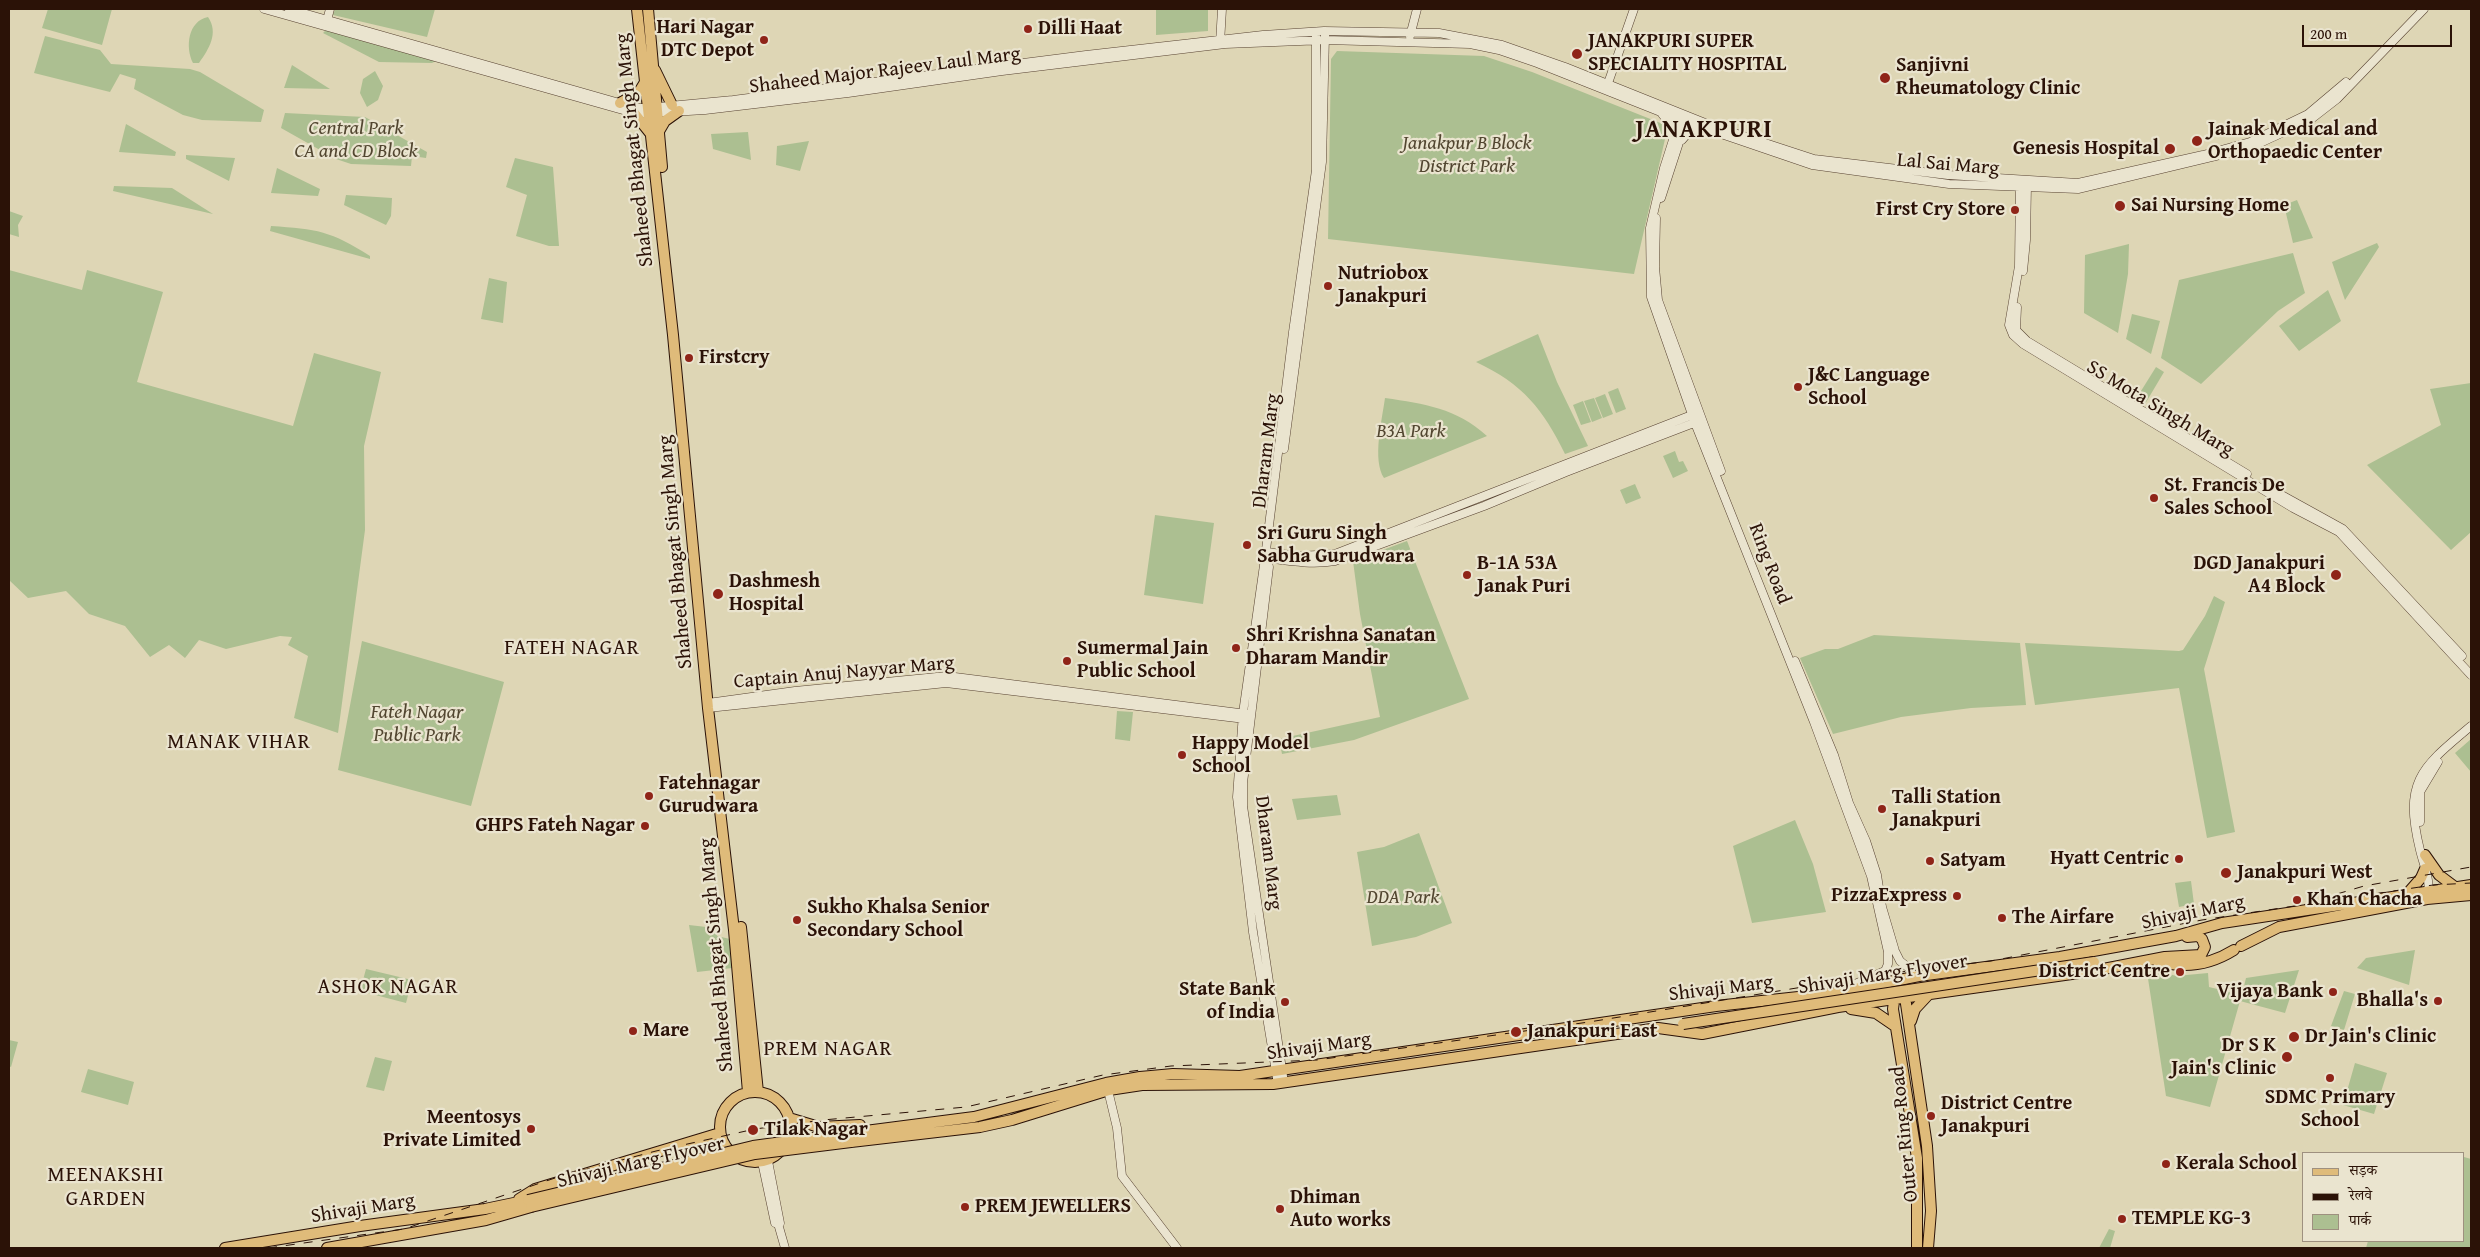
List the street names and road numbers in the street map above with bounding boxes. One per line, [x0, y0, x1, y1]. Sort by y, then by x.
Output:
street label: Shaheed Bhagat Singh Marg [611, 32, 659, 268]
street label: Shaheed Major Rajeev Laul Marg [748, 42, 1022, 100]
street label: Lal Sai Marg [1896, 149, 2000, 181]
street label: SS Mota Singh Marg [2082, 356, 2238, 462]
street label: Dharam Marg [1248, 392, 1286, 510]
street label: Shaheed Bhagat Singh Marg [654, 434, 698, 670]
street label: Ring Road [1743, 520, 1795, 608]
street label: Captain Anuj Nayyar Marg [733, 651, 955, 695]
street label: Dharam Marg [1249, 794, 1287, 912]
street label: Shaheed Bhagat Singh Marg [695, 837, 739, 1073]
street label: Shivaji Marg [2139, 890, 2247, 936]
street label: Shivaji Marg Flyover [1797, 950, 1969, 1000]
street label: Shivaji Marg [1667, 971, 1775, 1007]
street label: Shivaji Marg [1265, 1028, 1373, 1066]
street label: Outer Ring Road [1886, 1065, 1924, 1203]
street label: Shivaji Marg Flyover [555, 1132, 727, 1194]
street label: Shivaji Marg [309, 1189, 417, 1229]

